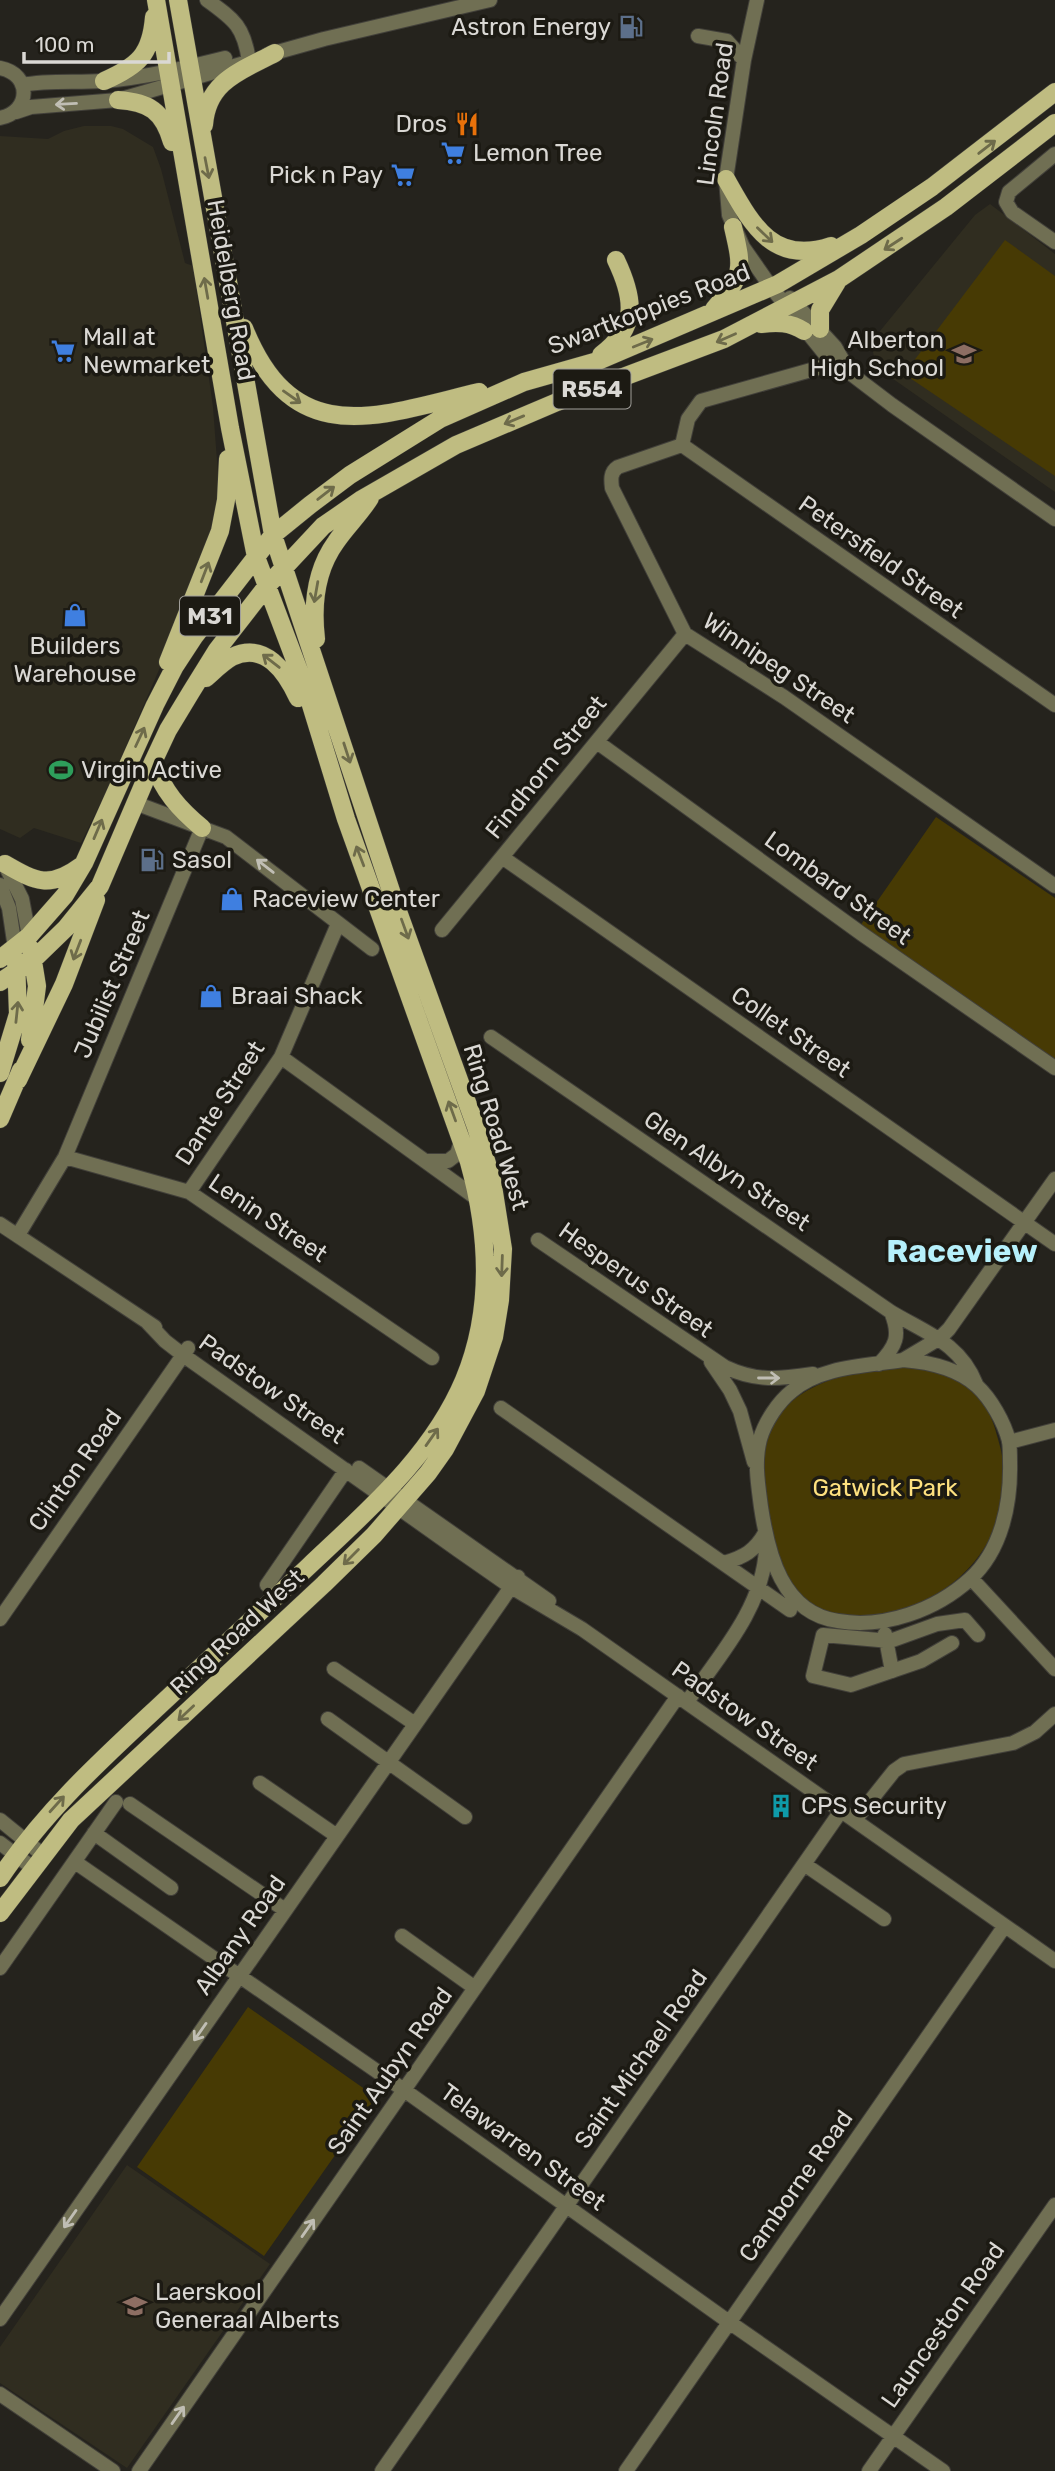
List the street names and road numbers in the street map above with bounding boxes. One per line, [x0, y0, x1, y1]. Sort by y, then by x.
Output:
street label: Lincoln Road [691, 41, 739, 187]
street label: Heidelberg Road [201, 197, 261, 383]
street label: Swartkoppies Road [544, 258, 754, 360]
road number: R554 [554, 370, 630, 408]
street label: Petersfield Street [793, 490, 969, 624]
road number: M31 [180, 596, 240, 636]
street label: Winnipeg Street [698, 607, 860, 729]
street label: Findhorn Street [480, 690, 612, 844]
street label: Lombard Street [759, 825, 917, 951]
street label: Jubilist Street [68, 906, 156, 1062]
street label: Collet Street [726, 981, 856, 1083]
street label: Dante Street [170, 1036, 270, 1170]
street label: Ring Road West [457, 1040, 535, 1214]
street label: Glen Albyn Street [639, 1105, 815, 1237]
street label: Lenin Street [203, 1168, 333, 1268]
street label: Hesperus Street [554, 1216, 718, 1344]
street label: Padstow Street [194, 1328, 350, 1450]
street label: Clinton Road [23, 1404, 127, 1536]
street label: Ring Road West [164, 1563, 310, 1701]
street label: Padstow Street [667, 1655, 823, 1777]
street label: Albany Road [189, 1870, 291, 2000]
street label: Saint Michael Road [569, 1964, 713, 2154]
street label: Saint Aubyn Road [322, 1982, 458, 2160]
street label: Telawarren Street [435, 2078, 611, 2216]
street label: Camborne Road [733, 2105, 859, 2267]
street label: Launceston Road [876, 2237, 1010, 2413]

